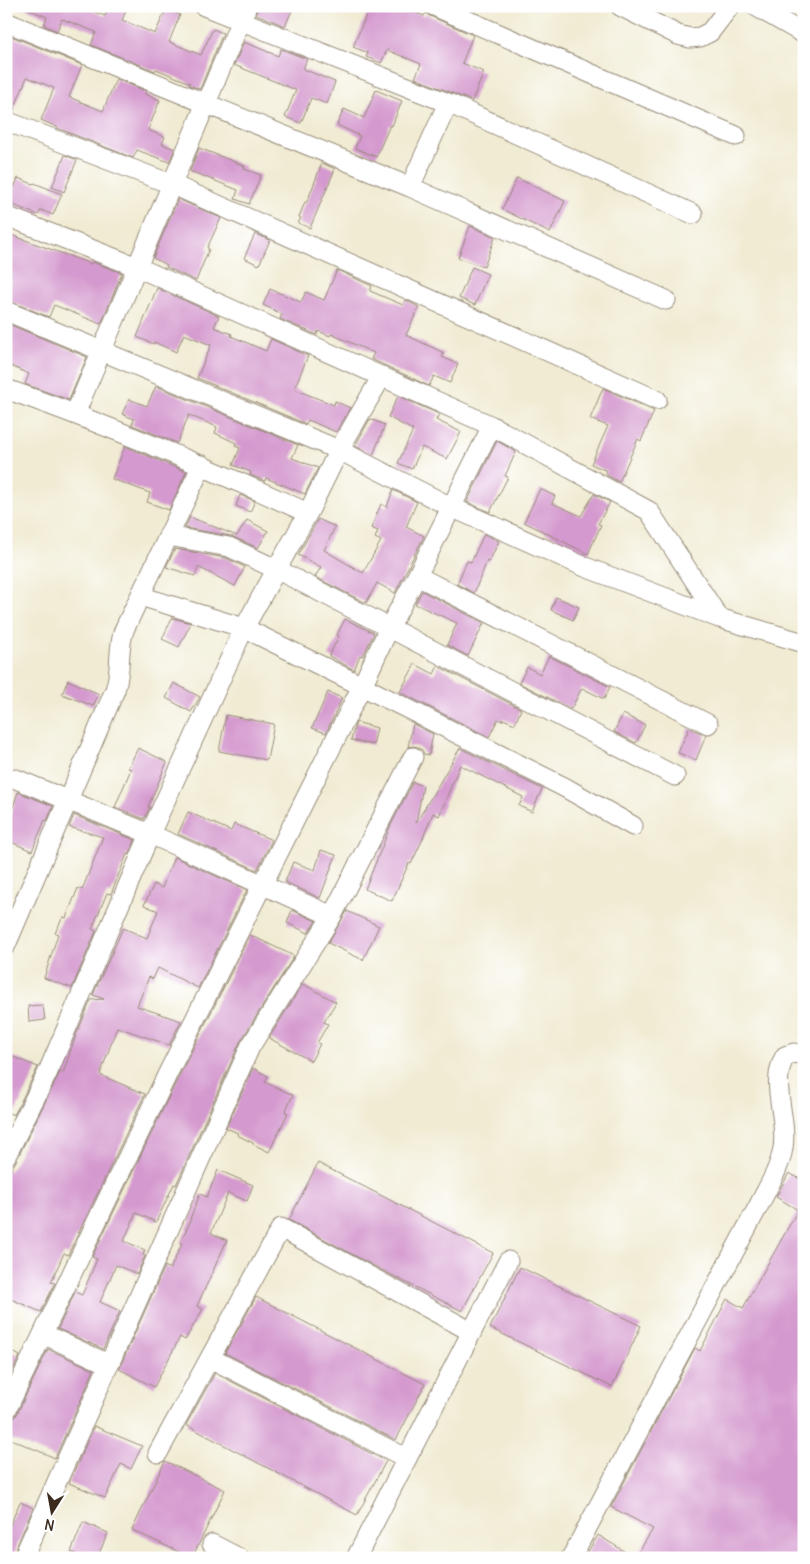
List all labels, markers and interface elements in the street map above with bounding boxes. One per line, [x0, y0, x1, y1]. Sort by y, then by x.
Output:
north arrow [28, 1486, 78, 1536]
text: N [43, 1515, 56, 1535]

